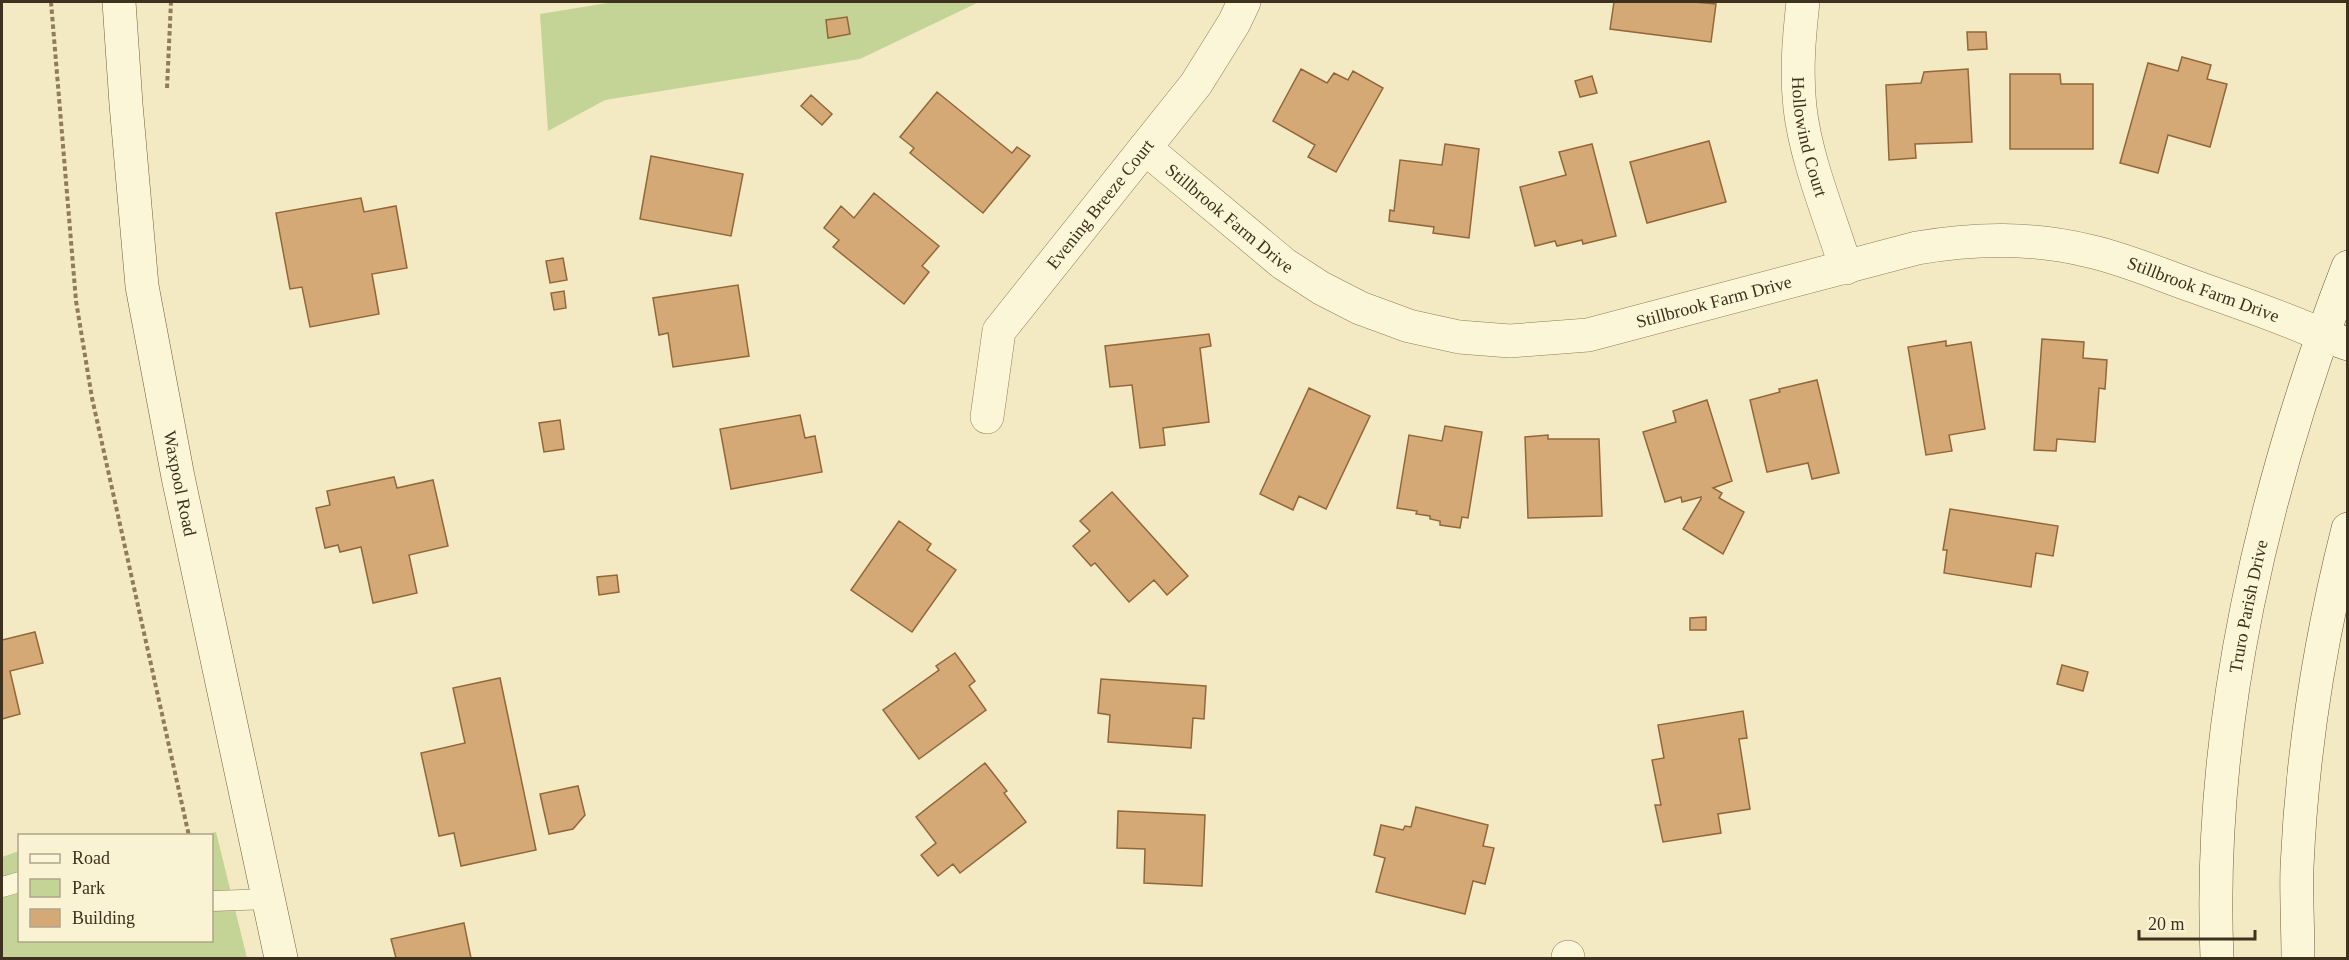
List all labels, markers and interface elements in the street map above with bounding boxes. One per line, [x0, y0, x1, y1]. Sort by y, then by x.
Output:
street label: Hollowind Court [1788, 76, 1831, 199]
street label: Evening Breeze Court [1042, 135, 1158, 273]
street label: Stillbrook Farm Drive [1162, 160, 1297, 277]
street label: Stillbrook Farm Drive [2125, 253, 2282, 326]
street label: Stillbrook Farm Drive [1634, 272, 1794, 332]
street label: Waxpool Road [159, 429, 200, 538]
street label: Truro Parish Drive [2225, 538, 2272, 674]
legend [18, 834, 213, 942]
text: Road [72, 848, 110, 868]
text: Park [72, 878, 105, 898]
scale bar [2139, 903, 2254, 941]
text: Building [72, 908, 135, 928]
text: 20 m [2148, 914, 2185, 934]

